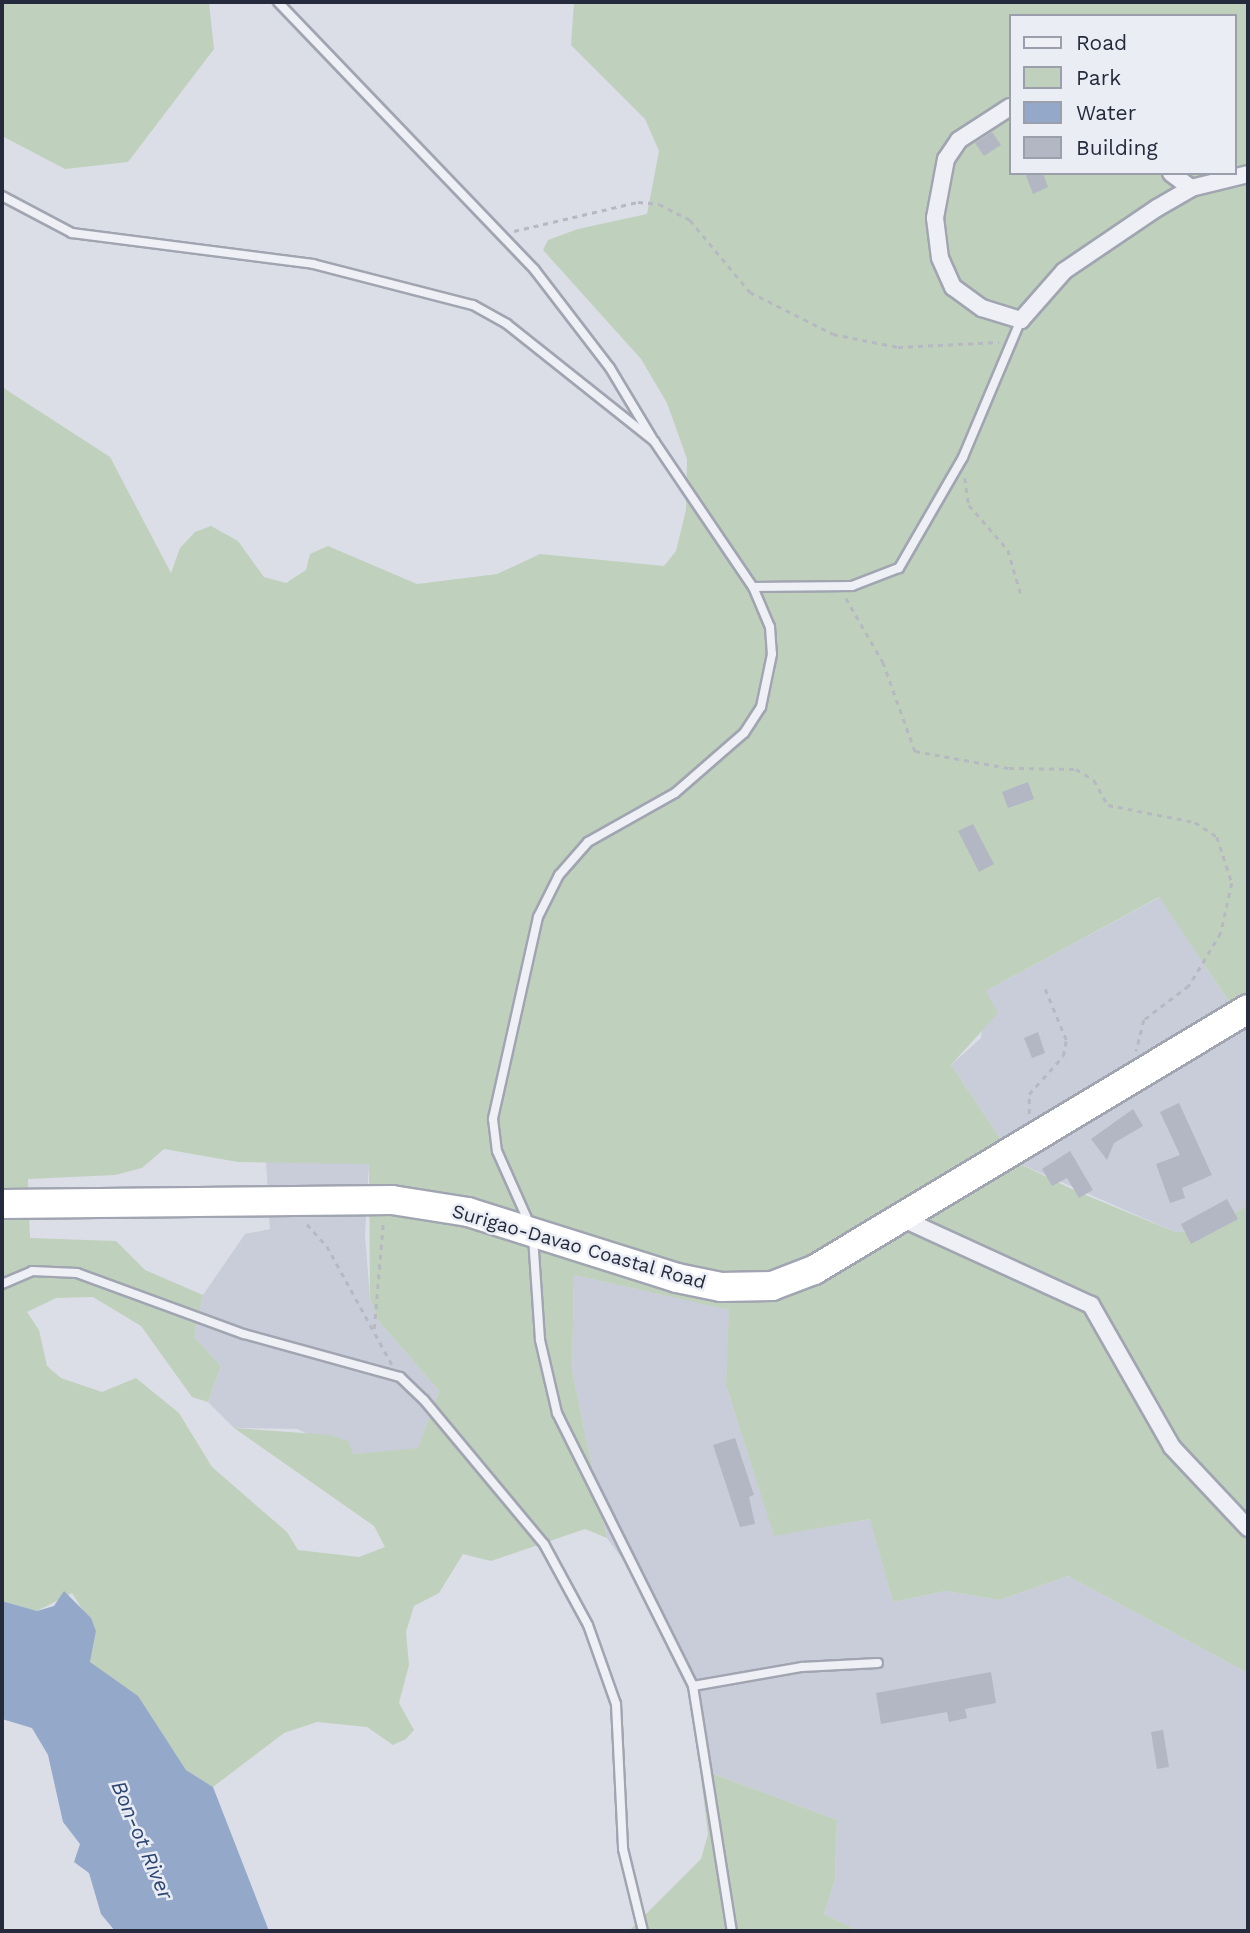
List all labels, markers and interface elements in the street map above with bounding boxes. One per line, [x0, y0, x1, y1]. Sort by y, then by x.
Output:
legend [1009, 14, 1236, 175]
text: Road [1076, 30, 1127, 55]
text: Park [1076, 65, 1121, 90]
text: Water [1076, 100, 1136, 125]
text: Building [1076, 135, 1158, 160]
street label: Surigao-Davao Coastal Road [449, 1200, 709, 1294]
water label: Bon-ot River [106, 1777, 178, 1903]

